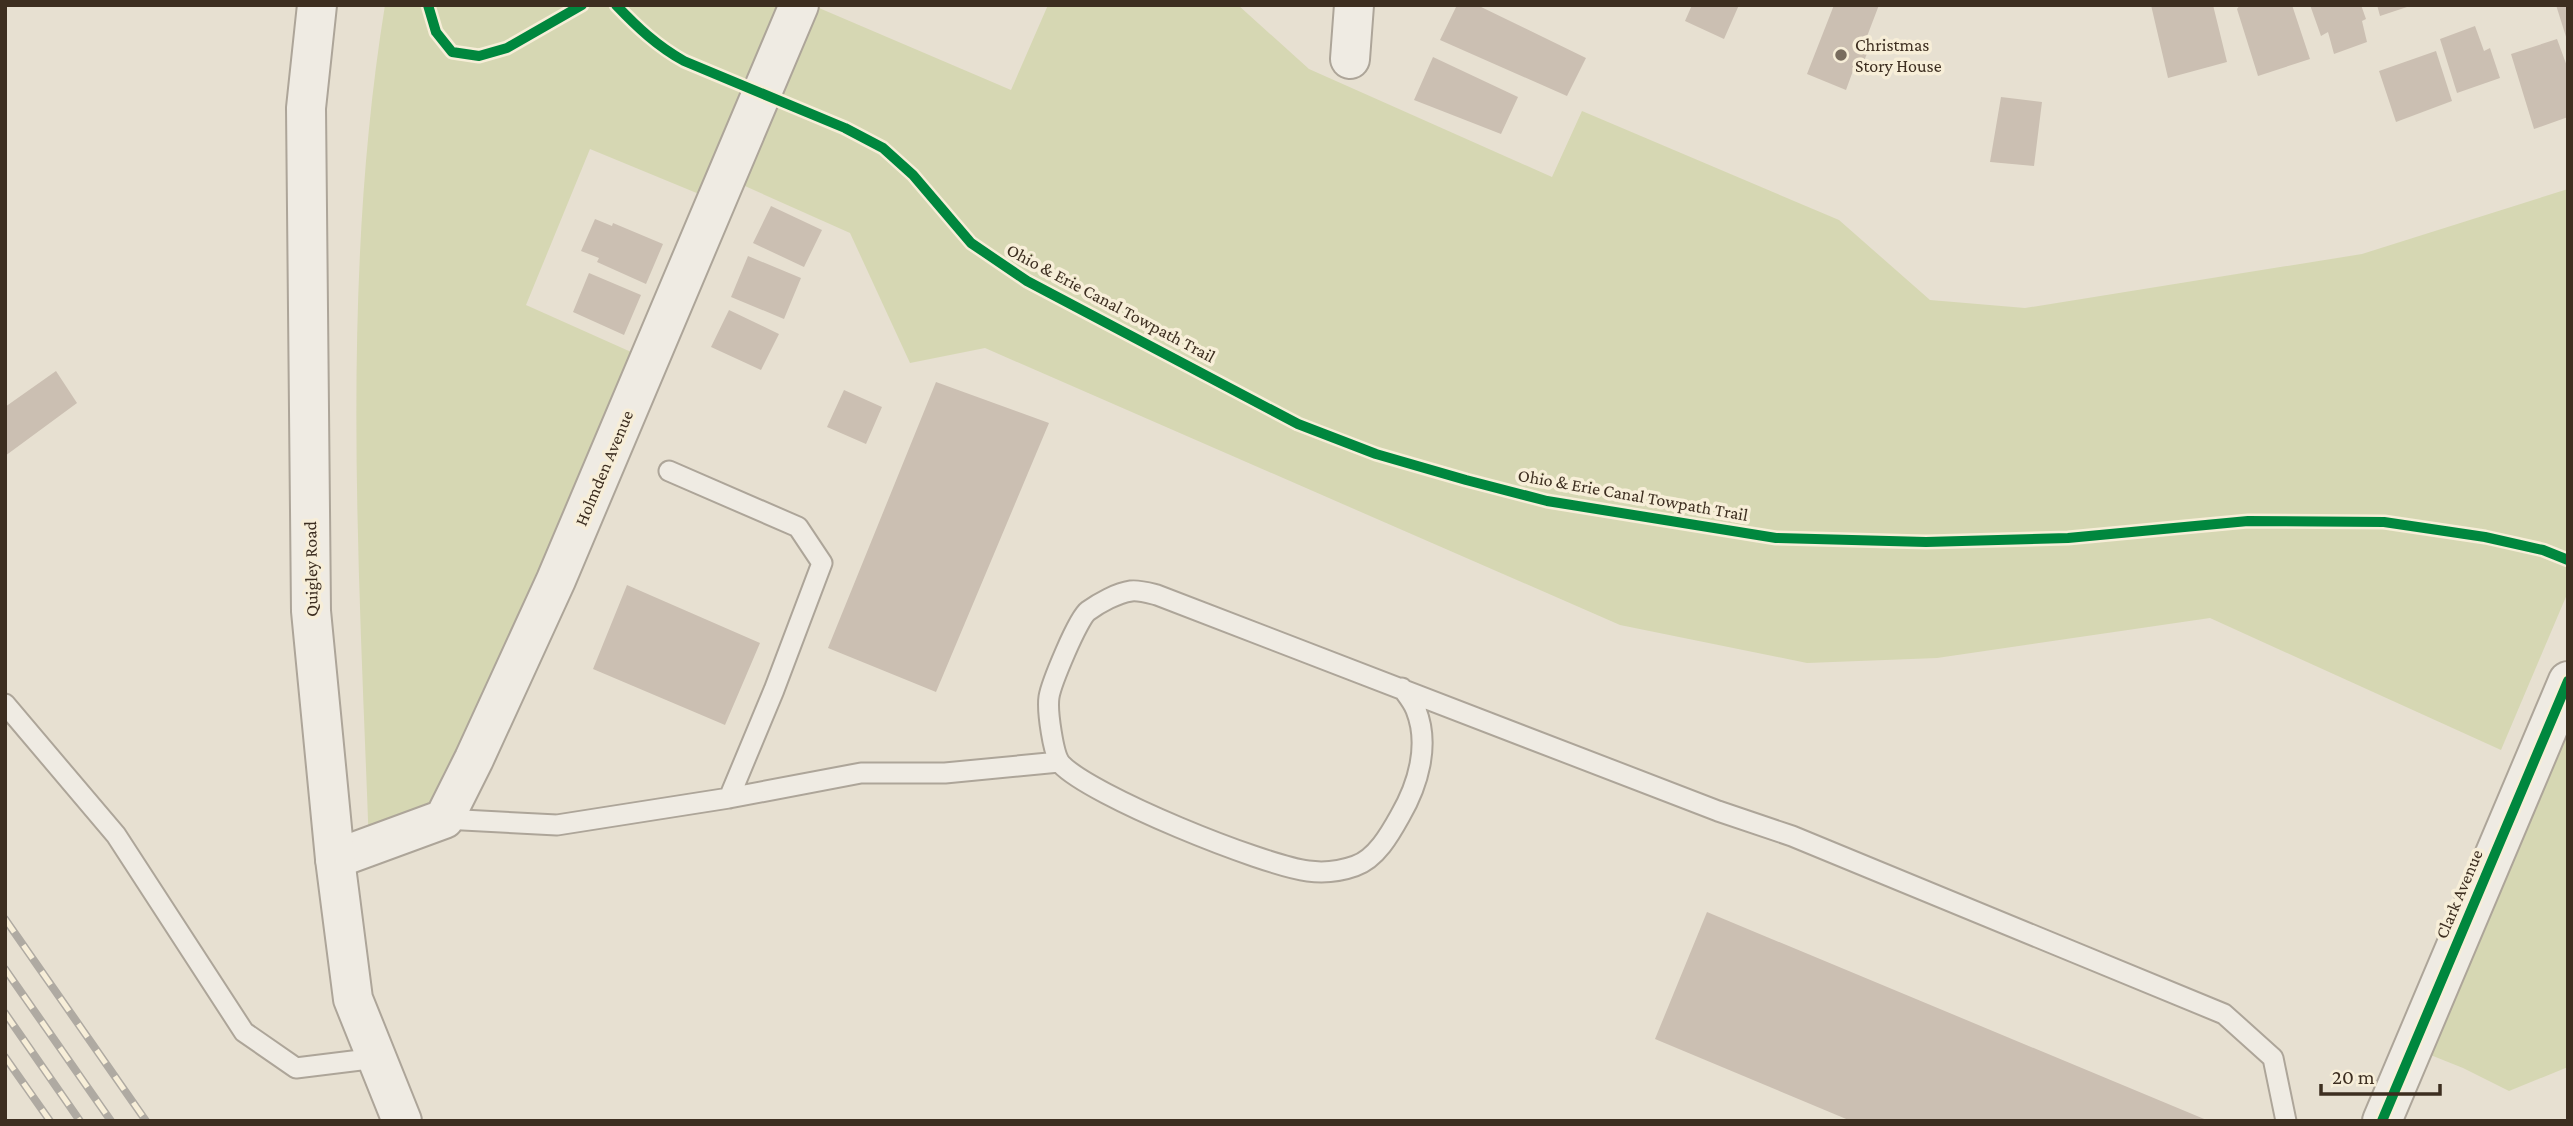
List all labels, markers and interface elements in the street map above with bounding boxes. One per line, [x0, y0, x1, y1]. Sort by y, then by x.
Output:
place label: Christmas Story House [1855, 35, 1942, 76]
marker: Christmas Story House [1833, 47, 1849, 63]
street label: Ohio & Erie Canal Towpath Trail [1003, 239, 1219, 367]
street label: Holmden Avenue [571, 407, 637, 529]
street label: Ohio & Erie Canal Towpath Trail [1516, 465, 1750, 525]
street label: Quigley Road [300, 520, 322, 617]
street label: Clark Avenue [2431, 846, 2487, 942]
scale bar [2321, 1052, 2440, 1096]
text: 20 m [2332, 1065, 2375, 1089]

